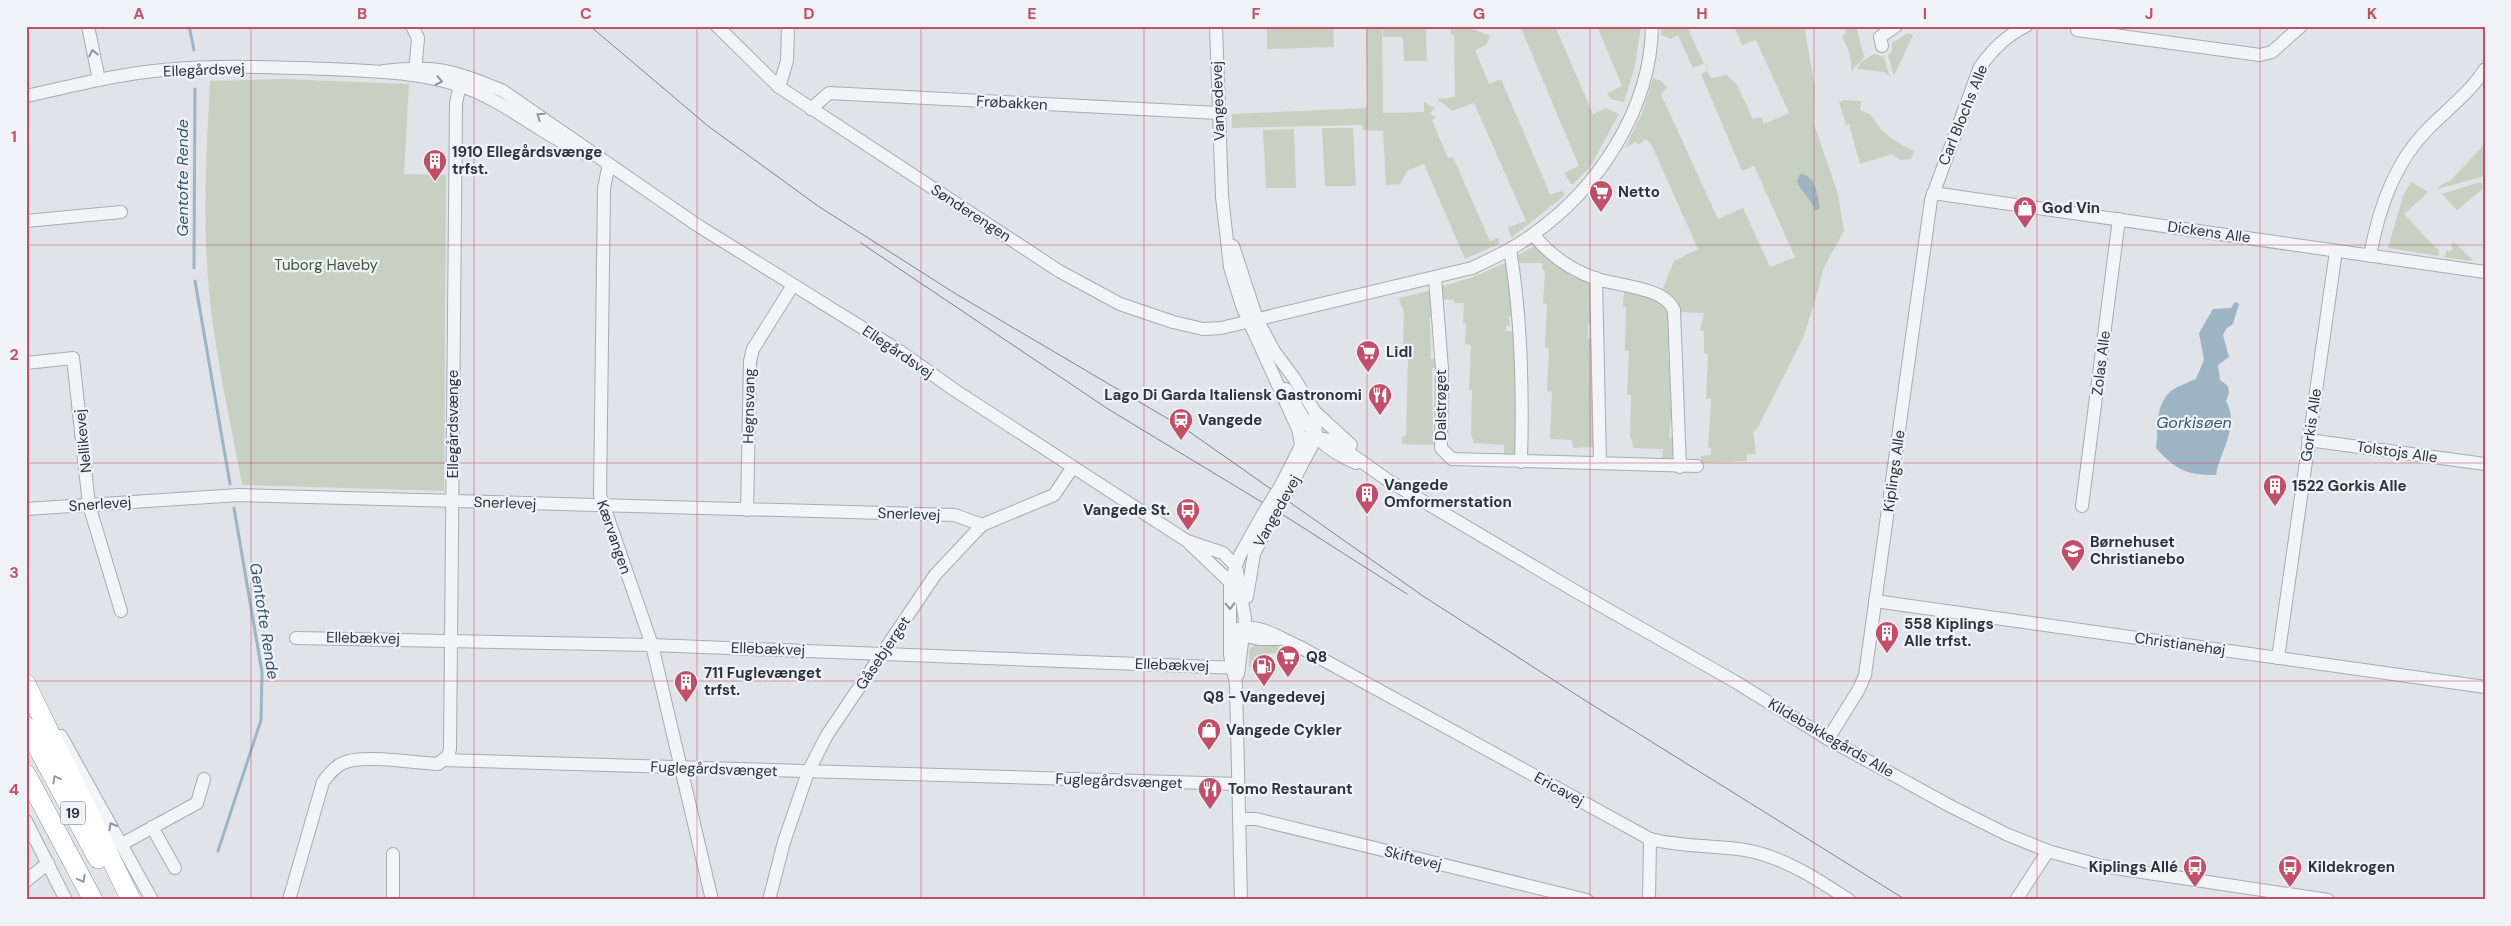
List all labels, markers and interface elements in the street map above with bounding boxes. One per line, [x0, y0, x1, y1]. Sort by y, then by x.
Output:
text: A [133, 3, 145, 24]
text: B [357, 3, 367, 24]
text: C [580, 3, 592, 24]
text: D [803, 3, 815, 24]
text: E [1027, 3, 1037, 24]
text: F [1252, 3, 1261, 24]
text: G [1473, 3, 1485, 24]
text: H [1696, 3, 1708, 24]
text: I [1923, 3, 1927, 24]
text: J [2145, 3, 2153, 24]
text: K [2367, 3, 2378, 24]
one-way arrow [89, 49, 99, 58]
street label: Ellegårdsvej [163, 59, 245, 81]
street label: Vangedevej [1207, 61, 1229, 141]
street label: Carl Blochs Alle [1934, 62, 1992, 168]
one-way arrow [435, 75, 443, 85]
street label: Frøbakken [976, 91, 1048, 115]
one-way arrow [537, 113, 546, 123]
water label: Gentofte Rende [172, 119, 193, 237]
text: 1 [11, 126, 17, 147]
place label: 1910 Ellegårdsvænge trfst. [452, 142, 602, 179]
building icon: 1910 Ellegårdsvænge trfst. [422, 148, 448, 182]
supermarket icon: Netto [1588, 179, 1614, 213]
street label: Sønderengen [927, 180, 1015, 246]
place label: Netto [1618, 182, 1660, 202]
shop icon: God Vin [2012, 195, 2038, 229]
place label: God Vin [2042, 198, 2100, 218]
street label: Dickens Alle [2166, 216, 2252, 248]
park label: Tuborg Haveby [274, 255, 378, 275]
street label: Ellegårdsvej [859, 321, 937, 383]
street label: Zolas Alle [2087, 329, 2115, 397]
supermarket icon: Lidl [1355, 339, 1381, 373]
place label: Lidl [1386, 342, 1412, 362]
text: 2 [9, 344, 19, 365]
street label: Hegnsvang [738, 368, 760, 444]
street label: Dalstrøget [1431, 369, 1451, 441]
street label: Ellegårdsvænge [443, 370, 463, 478]
restaurant icon: Lago Di Garda Italiensk Gastronomi [1367, 382, 1393, 416]
place label: Lago Di Garda Italiensk Gastronomi [1104, 385, 1362, 405]
street label: Gorkis Alle [2296, 387, 2326, 463]
station icon: Vangede [1168, 407, 1194, 441]
street label: Nellikevej [70, 408, 96, 474]
place label: Vangede [1198, 410, 1262, 430]
water label: Gorkisøen [2156, 412, 2232, 433]
street label: Kiplings Alle [1878, 429, 1910, 513]
street label: Tolstojs Alle [2355, 436, 2439, 468]
street label: Vangedevej [1249, 471, 1305, 551]
building icon: 1522 Gorkis Alle [2262, 473, 2288, 507]
place label: Vangede Omformerstation [1384, 475, 1512, 512]
place label: 1522 Gorkis Alle [2292, 476, 2406, 496]
building icon: Vangede Omformerstation [1354, 481, 1380, 515]
street label: Snerlevej [68, 492, 132, 516]
street label: Snerlevej [473, 492, 537, 514]
street label: Kærvangen [592, 497, 636, 577]
bus stop icon: Vangede St. [1175, 497, 1201, 531]
place label: Vangede St. [1083, 500, 1170, 520]
street label: Snerlevej [877, 503, 941, 525]
place label: Børnehuset Christianebo [2090, 532, 2185, 569]
school or university icon: Børnehuset Christianebo [2060, 538, 2086, 572]
water label: Gentofte Rende [245, 561, 284, 681]
text: 3 [9, 562, 19, 583]
one-way arrow [1225, 603, 1235, 611]
street label: Gåsebjerget [851, 612, 915, 694]
place label: 558 Kiplings Alle trfst. [1904, 614, 1994, 651]
building icon: 558 Kiplings Alle trfst. [1874, 620, 1900, 654]
street label: Ellebækvej [326, 627, 400, 649]
street label: Christianehøj [2133, 628, 2227, 660]
street label: Ellebækvej [731, 638, 805, 660]
supermarket icon: Q8 [1275, 644, 1301, 678]
place label: Q8 [1306, 647, 1327, 667]
fuel station icon: Q8 - Vangedevej [1251, 653, 1277, 687]
street label: Ellebækvej [1135, 654, 1209, 676]
place label: 711 Fuglevænget trfst. [704, 663, 822, 700]
building icon: 711 Fuglevænget trfst. [673, 669, 699, 703]
place label: Q8 - Vangedevej [1203, 687, 1325, 707]
street label: Kildebakkegårds Alle [1764, 694, 1898, 782]
shop icon: Vangede Cykler [1196, 717, 1222, 751]
place label: Vangede Cykler [1226, 720, 1342, 740]
street label: Fuglegårdsvænget [650, 757, 778, 781]
street label: Ericavej [1531, 767, 1587, 811]
street label: Fuglegårdsvænget [1055, 769, 1183, 793]
one-way arrow [52, 776, 62, 785]
restaurant icon: Tomo Restaurant [1197, 776, 1223, 810]
text: 4 [9, 779, 19, 800]
place label: Tomo Restaurant [1228, 779, 1353, 799]
road number: 19 [60, 801, 86, 824]
one-way arrow [108, 823, 118, 832]
street label: Skiftevej [1382, 841, 1444, 875]
bus stop icon: Kiplings Allé [2182, 854, 2208, 888]
bus stop icon: Kildekrogen [2277, 854, 2303, 888]
place label: Kiplings Allé [2089, 857, 2178, 877]
place label: Kildekrogen [2308, 857, 2395, 877]
one-way arrow [76, 874, 86, 883]

